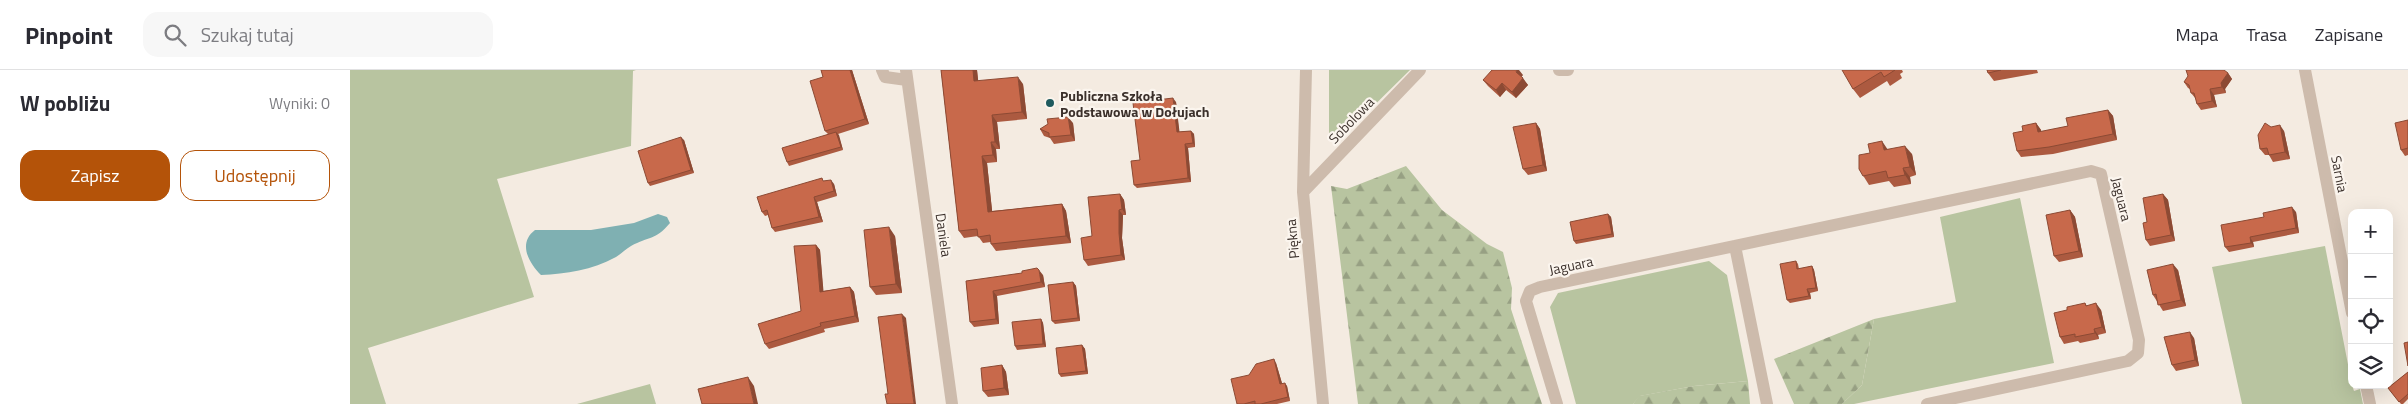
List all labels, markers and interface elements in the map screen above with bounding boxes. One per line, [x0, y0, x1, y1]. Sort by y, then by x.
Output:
search box [143, 12, 493, 57]
text: Pinpoint [25, 17, 113, 53]
text: Szukaj tutaj [201, 20, 294, 49]
icon: search [161, 21, 189, 49]
text: Mapa [2176, 21, 2218, 48]
text: Trasa [2246, 21, 2287, 48]
text: Zapisane [2315, 21, 2383, 48]
place label: Publiczna Szkoła Podstawowa w Dołujach [1060, 85, 1210, 122]
text: W pobliżu [20, 87, 110, 119]
text: Wyniki: 0 [269, 91, 330, 115]
street label: Sobolowa [1323, 92, 1379, 148]
marker: Publiczna Szkoła Podstawowa w Dołujach [1044, 97, 1056, 109]
button: Zapisz [20, 150, 170, 201]
button: Udostępnij [180, 150, 330, 201]
street label: Sarnia [2326, 154, 2354, 194]
street label: Jaguara [2106, 175, 2138, 223]
map controls [2348, 209, 2393, 389]
button: + [2348, 209, 2393, 254]
street label: Daniela [931, 212, 957, 258]
street label: Piękna [1280, 218, 1304, 260]
street label: Jaguara [1547, 250, 1595, 280]
button: − [2348, 254, 2393, 299]
button: locate [2348, 299, 2393, 344]
button: layers [2348, 344, 2393, 389]

